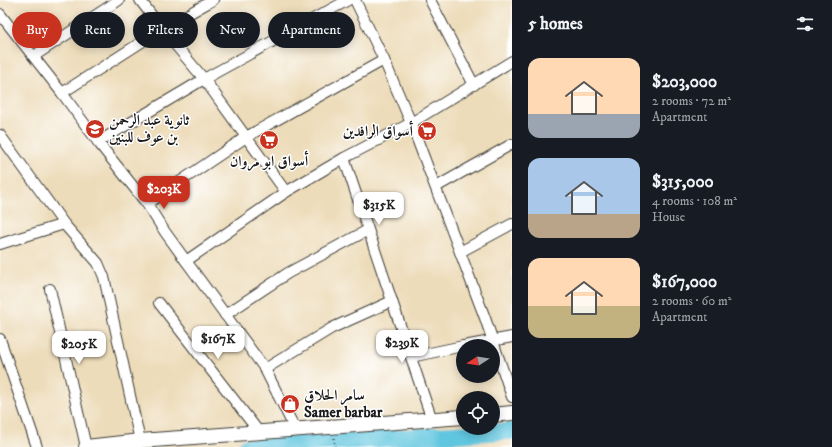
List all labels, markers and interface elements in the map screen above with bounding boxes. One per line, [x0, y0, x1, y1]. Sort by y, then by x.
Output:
chip: Buy [12, 12, 62, 48]
chip: Rent [70, 12, 125, 48]
chip: Filters [133, 12, 198, 48]
chip: New [206, 12, 260, 48]
chip: Apartment [268, 12, 355, 48]
text: 5 homes [528, 13, 583, 35]
icon: filters [794, 13, 816, 35]
text: $203,000 [652, 71, 717, 93]
icon: home [560, 74, 608, 122]
text: 2 rooms · 72 m² [652, 93, 731, 109]
text: Apartment [652, 109, 707, 125]
place label: ثانوية عبد الرحمن بن عوف للبنين [109, 111, 190, 147]
school or university icon: ثانوية عبد الرحمن بن عوف للبنين [84, 118, 106, 140]
place label: أسواق الرافدين [343, 120, 413, 141]
supermarket icon: أسواق الرافدين [416, 120, 438, 142]
supermarket icon: أسواق ابو مروان [258, 129, 280, 151]
place label: أسواق ابو مروان [230, 150, 309, 171]
text: $315,000 [652, 171, 714, 193]
icon: home [560, 174, 608, 222]
pin: $203K [136, 176, 192, 210]
text: $203K [147, 181, 181, 197]
pin: $315K [351, 192, 407, 226]
text: 4 rooms · 108 m² [652, 193, 737, 209]
text: $315K [363, 197, 395, 213]
text: House [652, 209, 685, 225]
text: $167,000 [652, 271, 717, 293]
icon: home [560, 274, 608, 322]
text: 2 rooms · 60 m² [652, 293, 732, 309]
text: Apartment [652, 309, 707, 325]
pin: $167K [190, 326, 246, 360]
pin: $239K [374, 330, 430, 364]
pin: $205K [51, 331, 107, 365]
text: $167K [201, 331, 235, 347]
text: $239K [385, 335, 419, 351]
text: $205K [61, 336, 97, 352]
north arrow [456, 339, 500, 383]
map controls [456, 339, 500, 435]
place label: سامر الحلاق Samer barbar [304, 386, 383, 422]
button: locate [456, 391, 500, 435]
shop icon: سامر الحلاق Samer barbar [279, 393, 301, 415]

